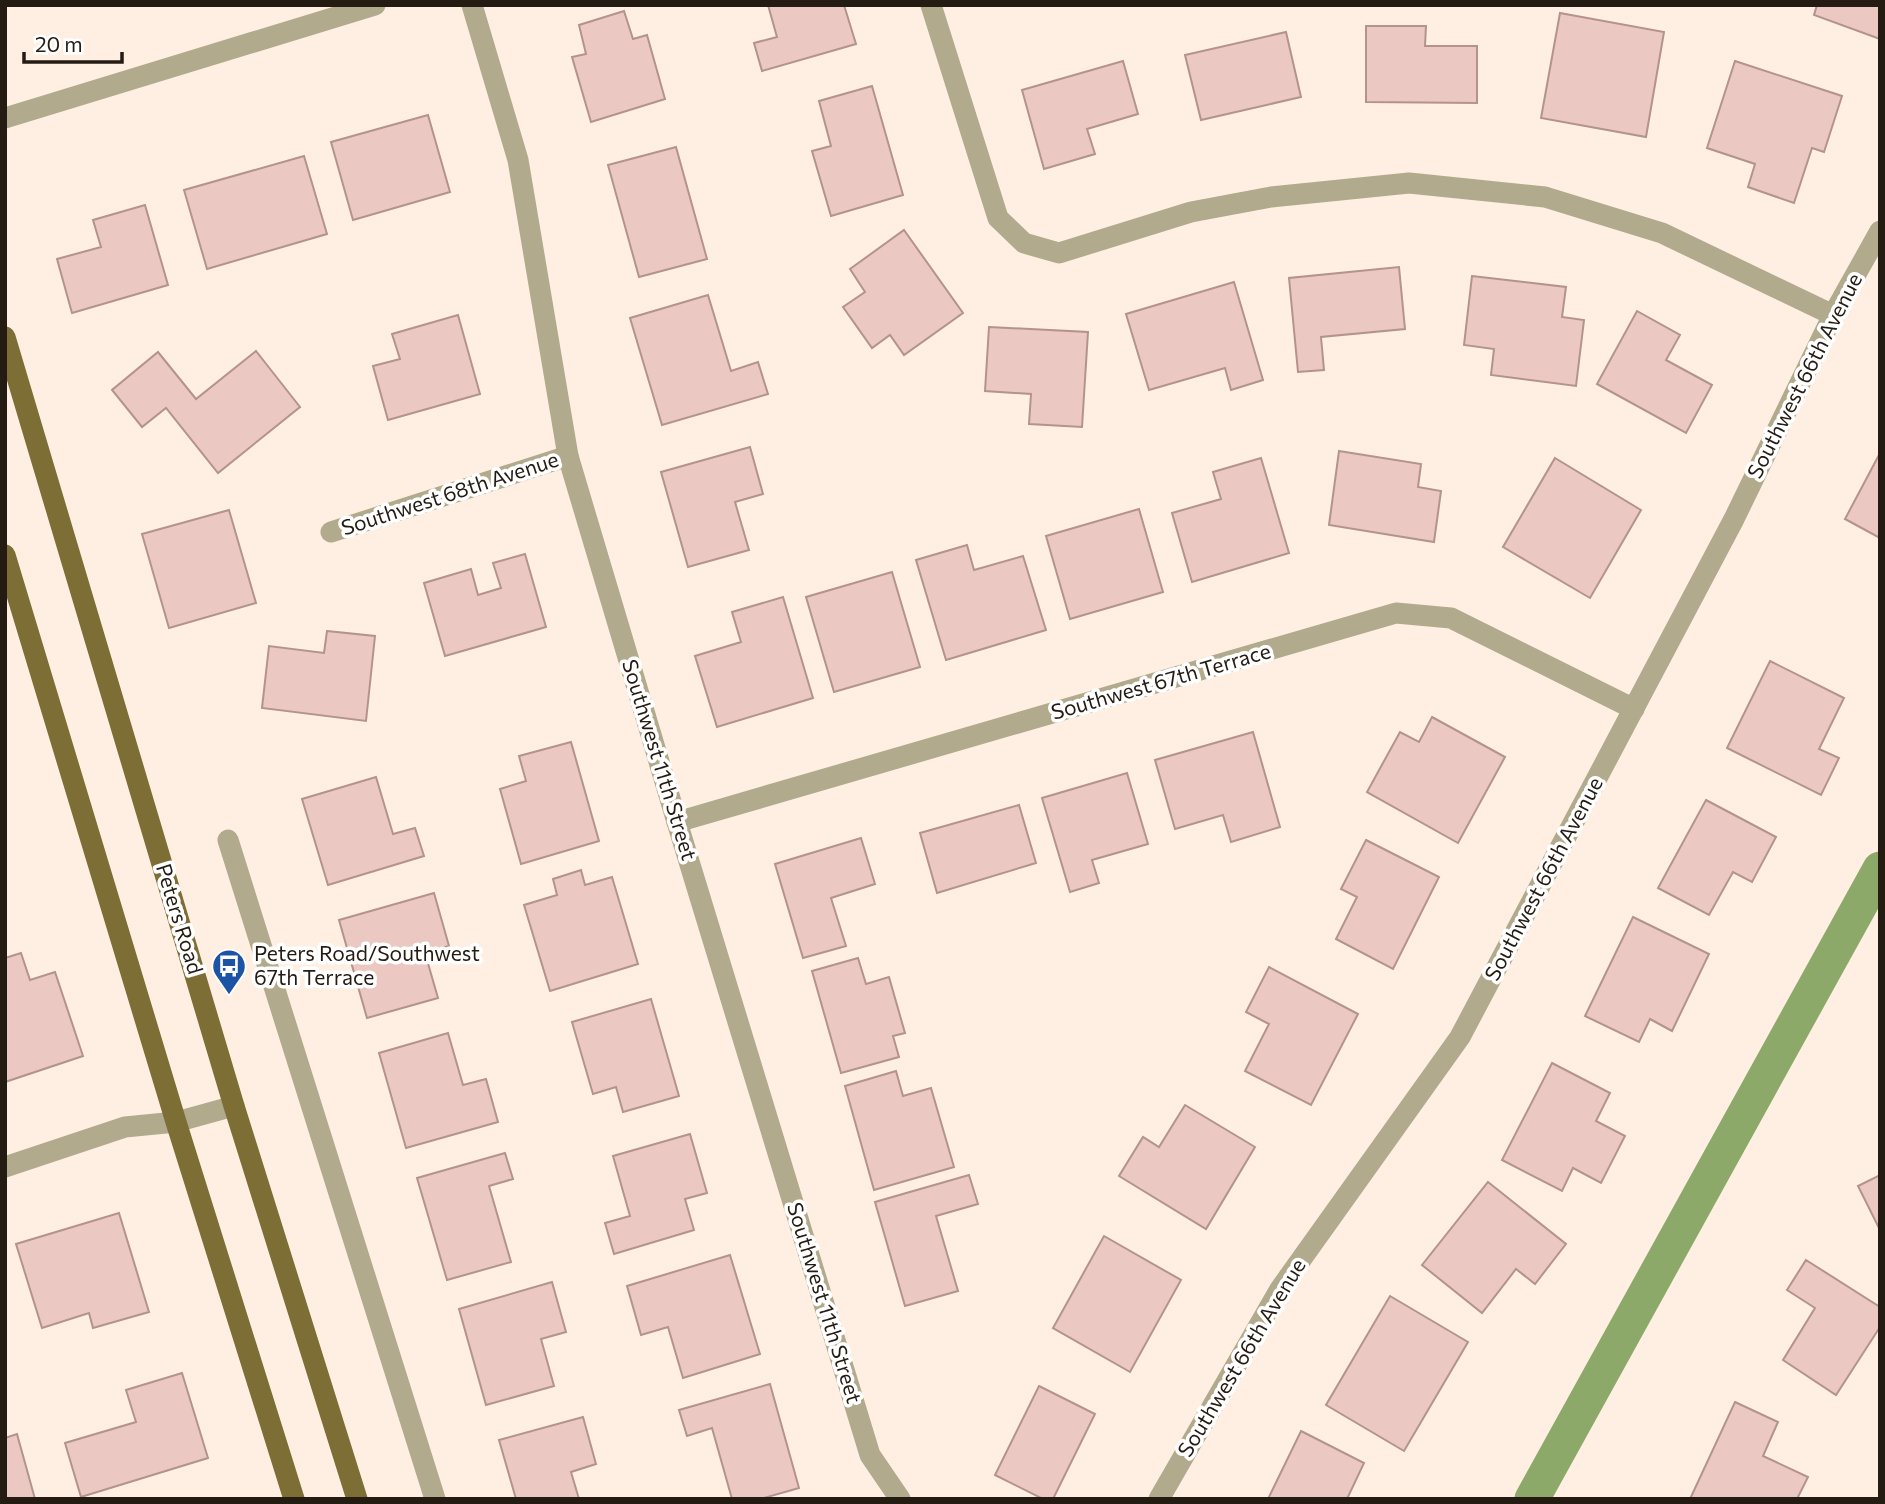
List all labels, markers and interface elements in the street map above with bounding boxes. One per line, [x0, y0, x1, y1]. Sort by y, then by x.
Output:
scale bar [24, 21, 122, 65]
text: 20 m [35, 31, 83, 56]
street label: Southwest 66th Avenue [1741, 269, 1866, 482]
street label: Southwest 68th Avenue [338, 446, 561, 540]
street label: Southwest 67th Terrace [1048, 637, 1273, 724]
street label: Southwest 11th Street [618, 656, 703, 863]
street label: Southwest 66th Avenue [1478, 772, 1607, 984]
street label: Peters Road [152, 860, 209, 977]
place label: Peters Road/Southwest 67th Terrace [254, 940, 480, 989]
bus stop icon: Peters Road/Southwest 67th Terrace [210, 947, 248, 996]
street label: Southwest 11th Street [783, 1199, 868, 1406]
street label: Southwest 66th Avenue [1172, 1254, 1310, 1461]

